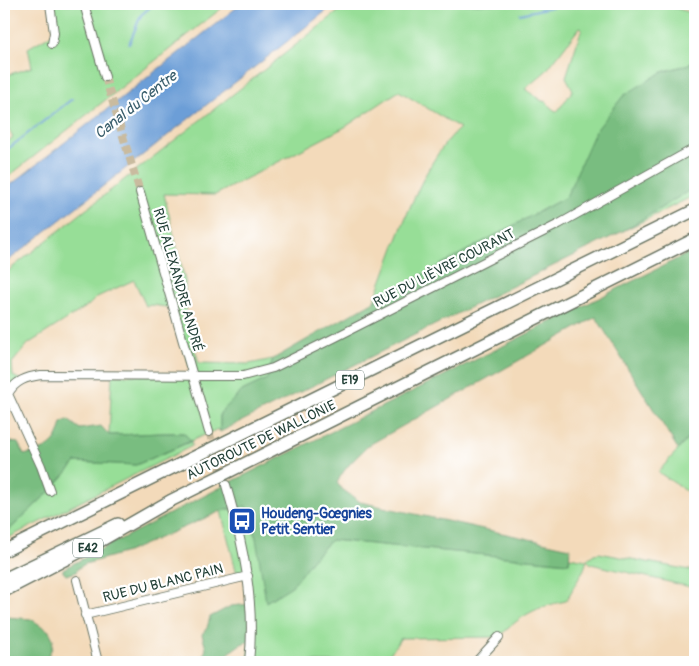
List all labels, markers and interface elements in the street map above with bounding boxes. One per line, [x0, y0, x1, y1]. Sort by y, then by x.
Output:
water label: Canal du Centre [91, 66, 182, 143]
street label: RUE ALEXANDRE ANDRÉ [149, 206, 208, 354]
street label: RUE DU LIÈVRE COURANT [370, 224, 518, 311]
road number: E19 [336, 370, 364, 390]
street label: AUTOROUTE DE WALLONIE [184, 396, 338, 484]
place label: Houdeng-Gœgnies Petit Sentier [261, 505, 373, 538]
bus stop icon: Houdeng-Gœgnies Petit Sentier [227, 506, 257, 536]
road number: E42 [73, 538, 103, 558]
street label: RUE DU BLANC PAIN [101, 560, 225, 606]

